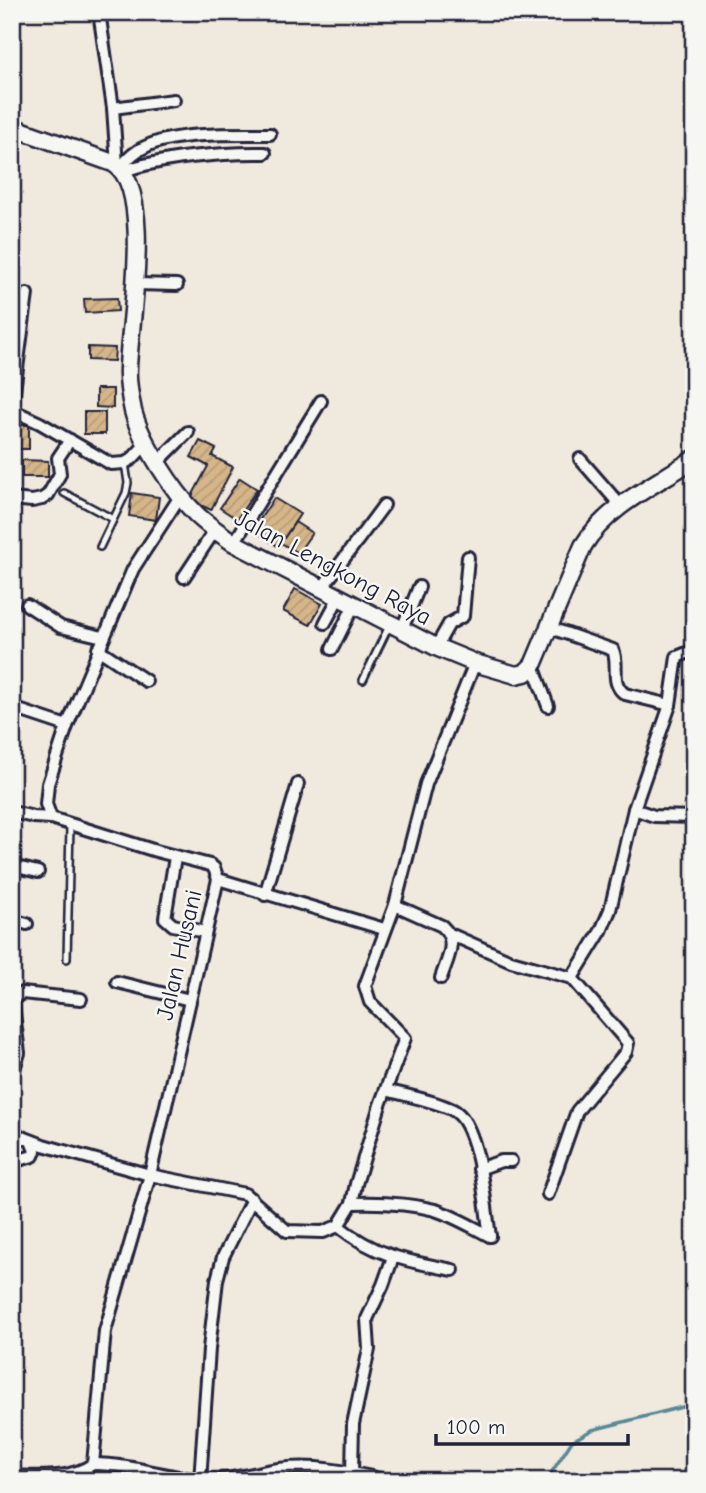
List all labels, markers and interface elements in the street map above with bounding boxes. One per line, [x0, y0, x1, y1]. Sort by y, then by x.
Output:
street label: Jalan Lengkong Raya [230, 503, 436, 631]
street label: Jalan Husani [150, 887, 208, 1023]
scale bar [436, 1402, 629, 1446]
text: 100 m [447, 1415, 505, 1439]

